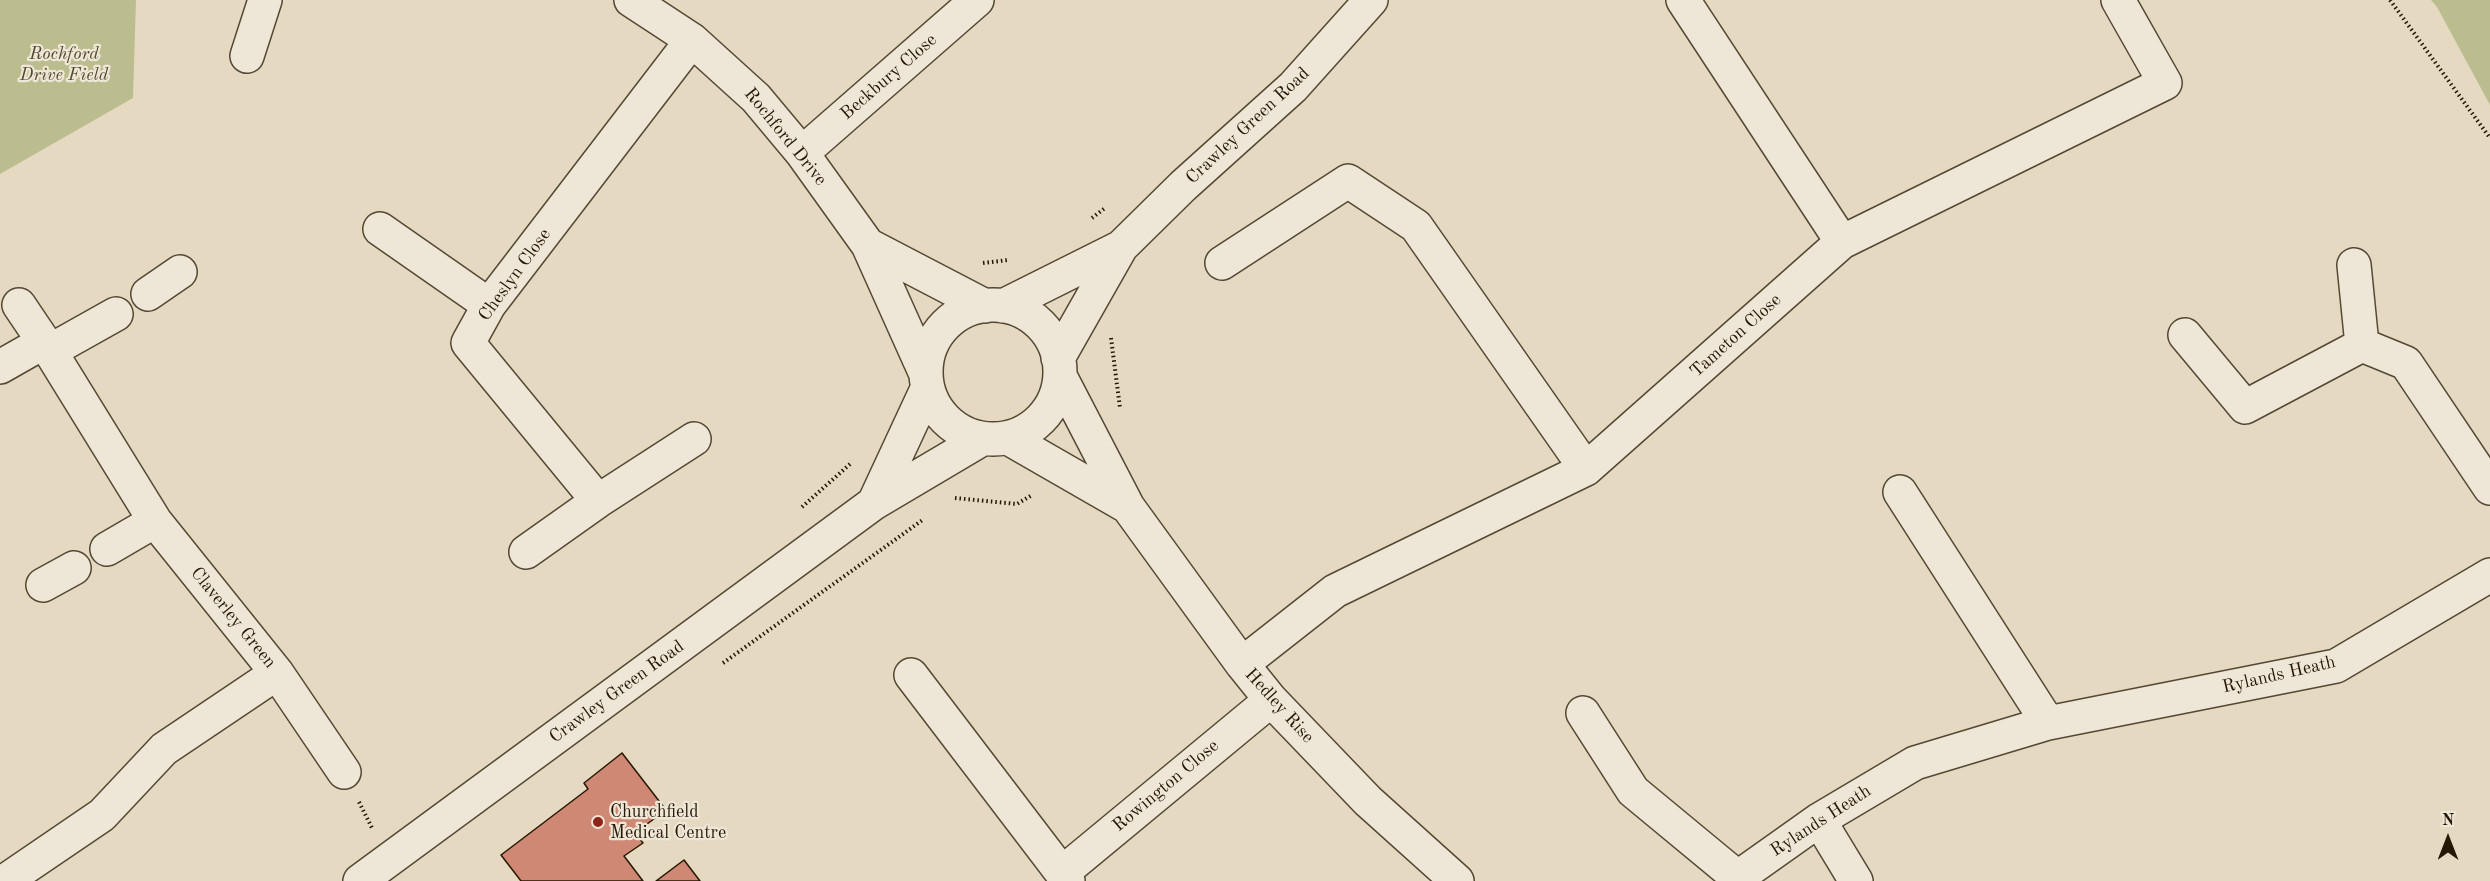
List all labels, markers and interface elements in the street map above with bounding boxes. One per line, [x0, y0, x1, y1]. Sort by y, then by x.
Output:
street label: Beckbury Close [836, 29, 942, 125]
park label: Rochford Drive Field [20, 43, 108, 86]
street label: Crawley Green Road [1182, 63, 1314, 189]
street label: Rochford Drive [739, 84, 831, 190]
street label: Cheslyn Close [474, 225, 556, 325]
street label: Tameton Close [1686, 289, 1786, 383]
street label: Claverley Green [186, 563, 280, 673]
street label: Crawley Green Road [545, 636, 689, 748]
street label: Rylands Heath [2220, 651, 2338, 699]
street label: Hedley Rise [1240, 664, 1318, 748]
street label: Rowington Close [1109, 735, 1223, 837]
street label: Rylands Heath [1767, 780, 1875, 862]
place label: Churchfield Medical Centre [610, 801, 726, 844]
north arrow [2418, 809, 2478, 869]
text: N [2442, 813, 2454, 829]
marker: Churchfield Medical Centre [591, 815, 605, 829]

